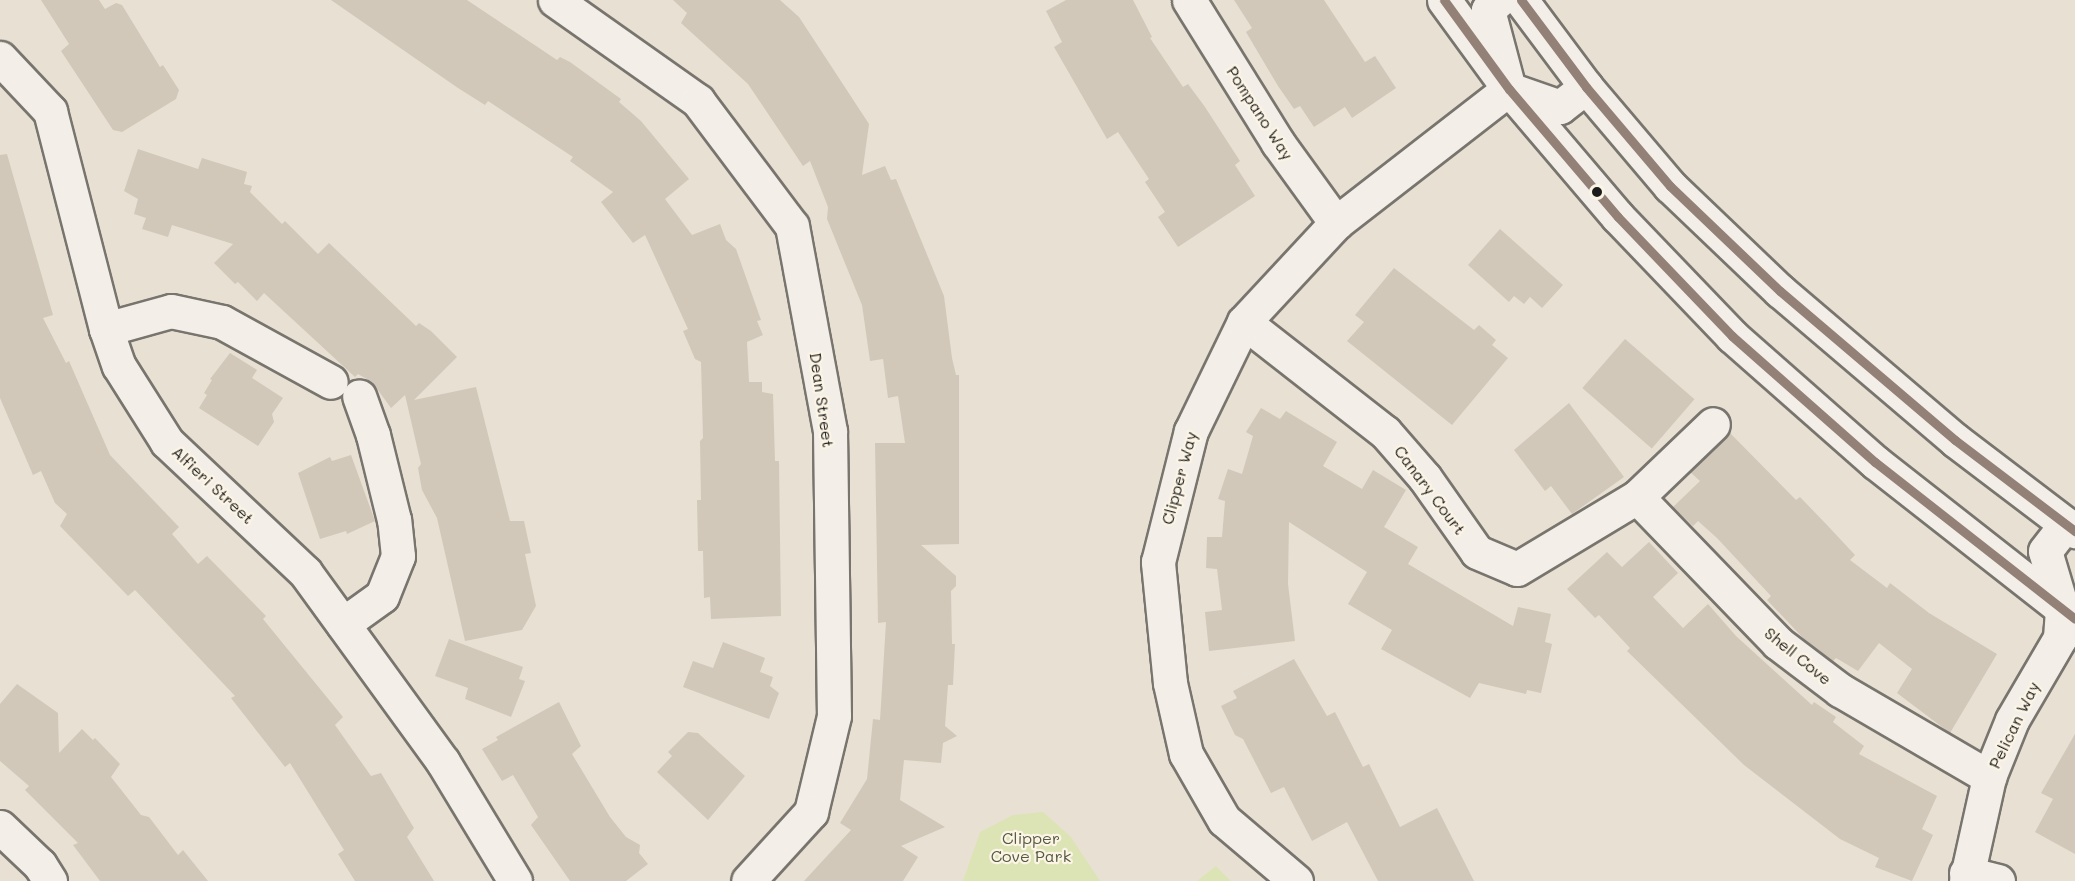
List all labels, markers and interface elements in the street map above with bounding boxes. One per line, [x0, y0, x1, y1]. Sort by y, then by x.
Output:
street label: Pompano Way [1223, 63, 1297, 163]
unlabelled marker [1591, 186, 1603, 198]
street label: Dean Street [806, 351, 838, 449]
street label: Clipper Way [1157, 429, 1201, 527]
street label: Alfieri Street [168, 442, 258, 528]
street label: Canary Court [1390, 442, 1470, 538]
street label: Shell Cove [1761, 623, 1835, 689]
street label: Pelican Way [1985, 678, 2043, 772]
park label: Clipper Cove Park [991, 828, 1071, 866]

